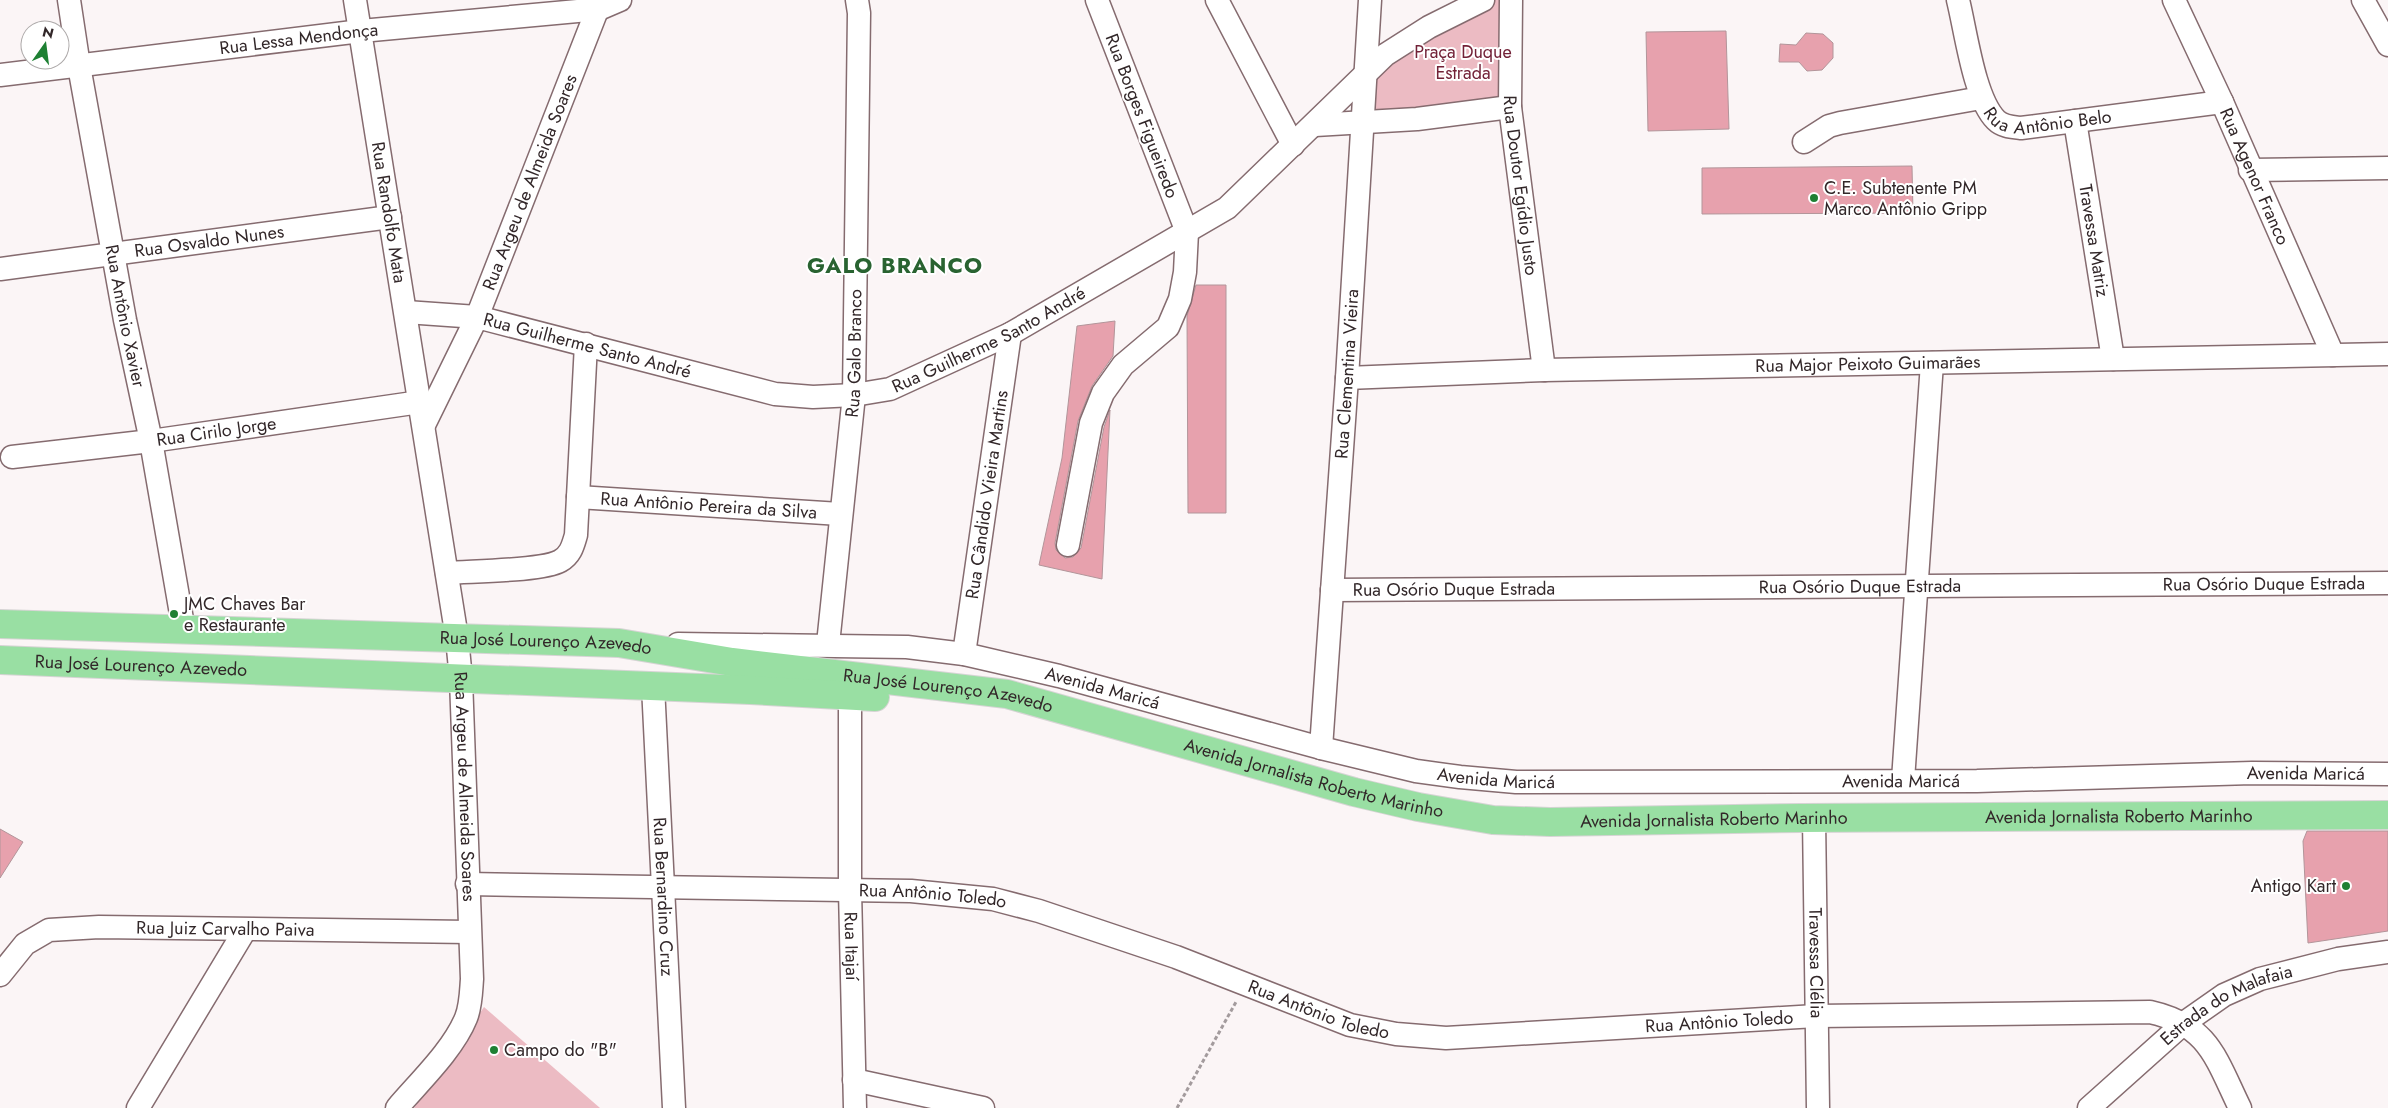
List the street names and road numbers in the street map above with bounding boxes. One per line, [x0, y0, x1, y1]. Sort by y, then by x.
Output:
street label: Rua Lessa Mendonça [218, 16, 379, 61]
street label: Rua Borges Figueiredo [1099, 30, 1185, 202]
street label: Rua Argeu de Almeida Soares [476, 70, 584, 294]
street label: Rua Doutor Egídio Justo [1497, 95, 1545, 277]
street label: Rua Antônio Belo [1977, 102, 2113, 141]
street label: Rua Agenor Franco [2213, 104, 2296, 249]
street label: Rua Randolfo Mata [365, 140, 413, 285]
street label: Travessa Matriz [2072, 182, 2116, 300]
street label: Rua Osvaldo Nunes [133, 218, 286, 264]
street label: Rua Antônio Xavier [99, 242, 152, 391]
street label: Rua Guilherme Santo André [888, 280, 1090, 399]
street label: Rua Clementina Vieira [1328, 288, 1365, 460]
street label: Rua Galo Branco [839, 289, 868, 419]
street label: Rua Guilherme Santo André [480, 306, 694, 385]
street label: Rua Major Peixoto Guimarães [1755, 349, 1981, 379]
street label: Rua Cândido Vieira Martins [959, 389, 1015, 601]
street label: Rua Cirilo Jorge [155, 410, 278, 453]
street label: Rua Antônio Pereira da Silva [600, 485, 818, 525]
street label: Rua Osório Duque Estrada [2163, 570, 2365, 597]
street label: Rua Osório Duque Estrada [1759, 573, 1961, 600]
street label: Rua Osório Duque Estrada [1353, 576, 1555, 603]
street label: Rua José Lourenço Azevedo [439, 624, 654, 661]
street label: Rua José Lourenço Azevedo [34, 648, 248, 683]
street label: Avenida Maricá [1043, 660, 1163, 716]
street label: Rua José Lourenço Azevedo [842, 662, 1056, 719]
street label: Rua Argeu de Almeida Soares [447, 670, 482, 902]
street label: Avenida Jornalista Roberto Marinho [1181, 732, 1446, 824]
street label: Avenida Maricá [2247, 760, 2365, 787]
street label: Avenida Maricá [1436, 761, 1555, 795]
street label: Avenida Maricá [1842, 768, 1960, 794]
street label: Avenida Jornalista Roberto Marinho [1985, 803, 2253, 830]
street label: Avenida Jornalista Roberto Marinho [1580, 805, 1848, 835]
street label: Rua Bernardino Cruz [647, 817, 680, 978]
street label: Rua Antônio Toledo [859, 877, 1010, 915]
street label: Travessa Clélia [1802, 908, 1830, 1018]
street label: Rua Itajaí [837, 911, 865, 982]
street label: Rua Juiz Carvalho Paiva [136, 915, 315, 943]
street label: Estrada do Malafaia [2154, 958, 2295, 1051]
street label: Rua Antônio Toledo [1244, 973, 1392, 1045]
street label: Rua Antônio Toledo [1644, 1004, 1794, 1039]

